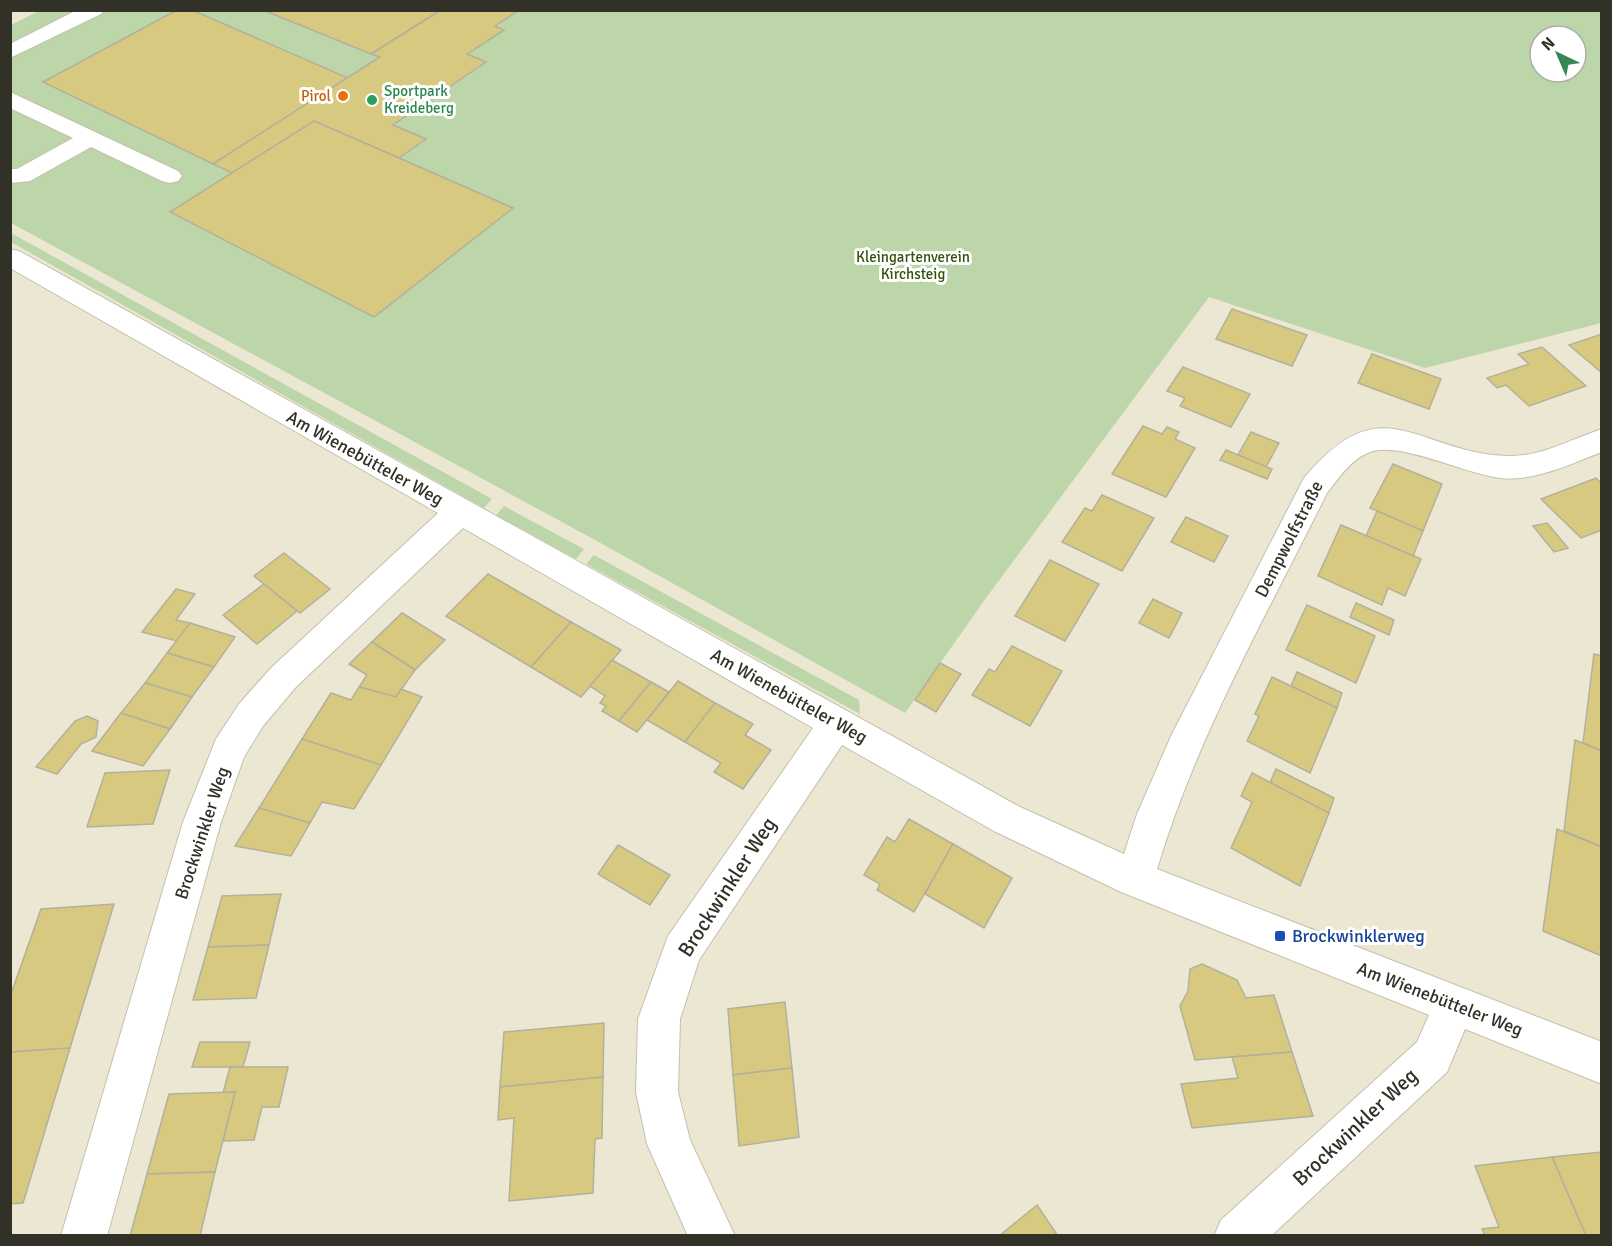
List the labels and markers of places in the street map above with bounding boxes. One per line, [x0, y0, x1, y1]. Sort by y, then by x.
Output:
place label: Sportpark Kreideberg [384, 82, 454, 117]
place label: Pirol [301, 87, 331, 105]
marker: Pirol [336, 89, 350, 103]
marker: Sportpark Kreideberg [365, 93, 379, 107]
place label: Brockwinklerweg [1292, 925, 1425, 947]
marker: Brockwinklerweg [1273, 929, 1287, 943]

